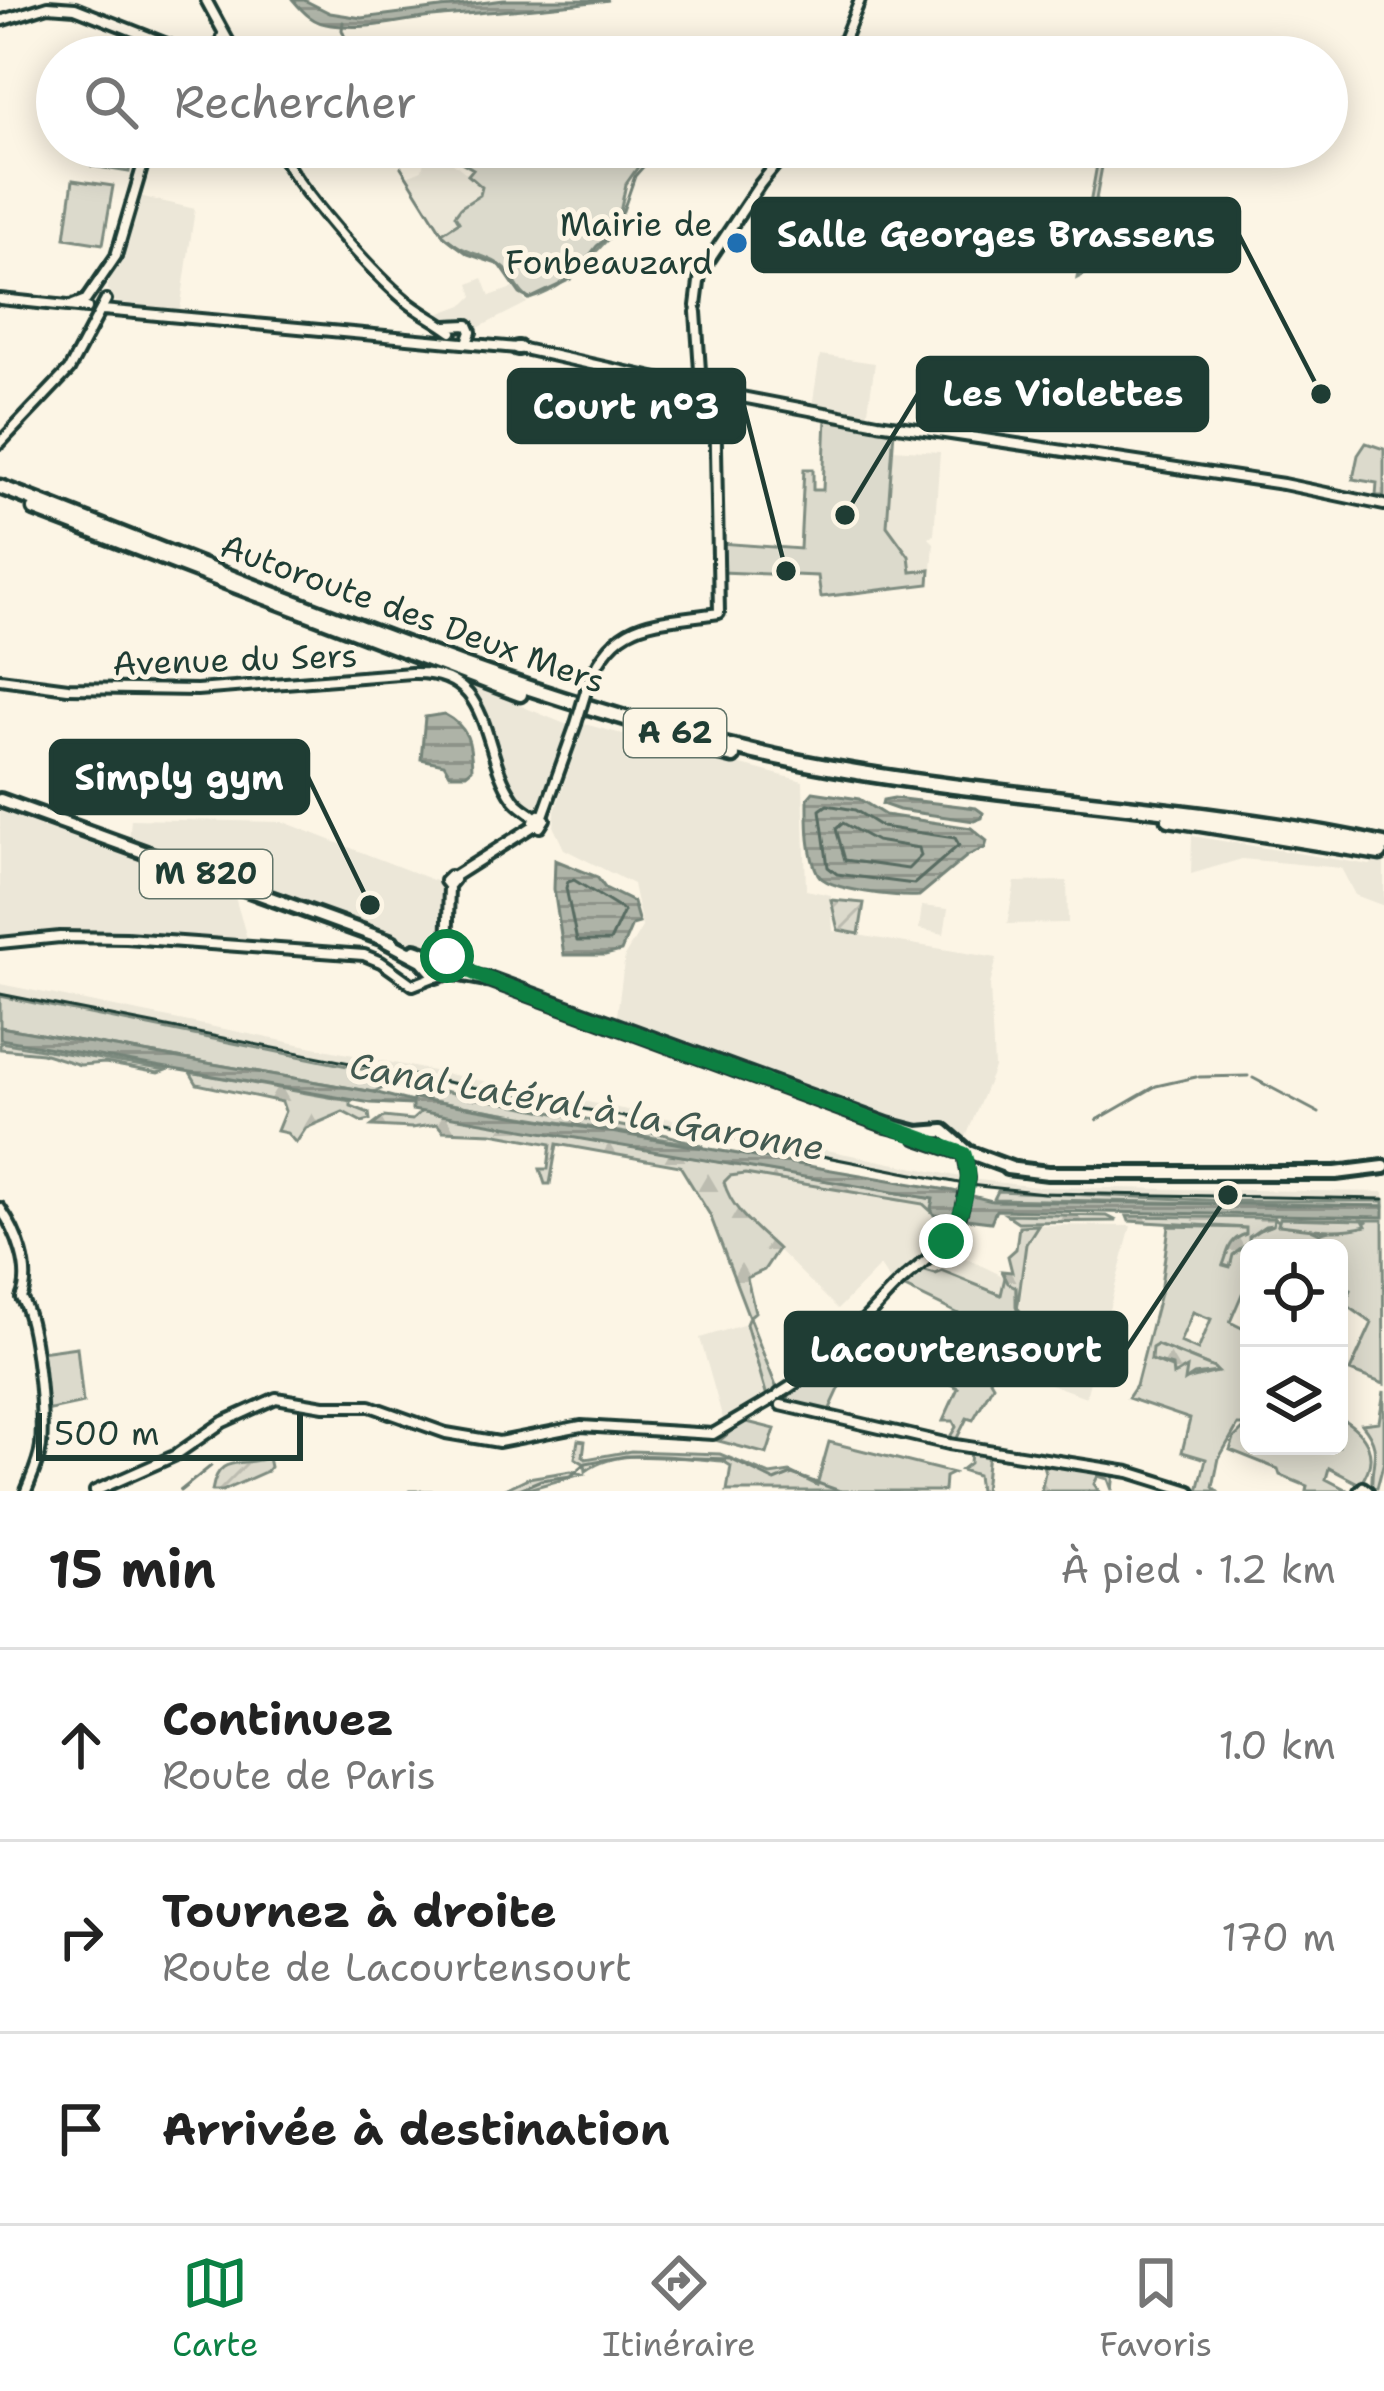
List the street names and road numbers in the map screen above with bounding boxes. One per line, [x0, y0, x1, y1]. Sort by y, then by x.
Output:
street label: Autoroute des Deux Mers [214, 523, 611, 704]
street label: Avenue du Sers [112, 633, 358, 686]
road number: A 62 [624, 709, 726, 757]
road number: M 820 [140, 850, 272, 898]

